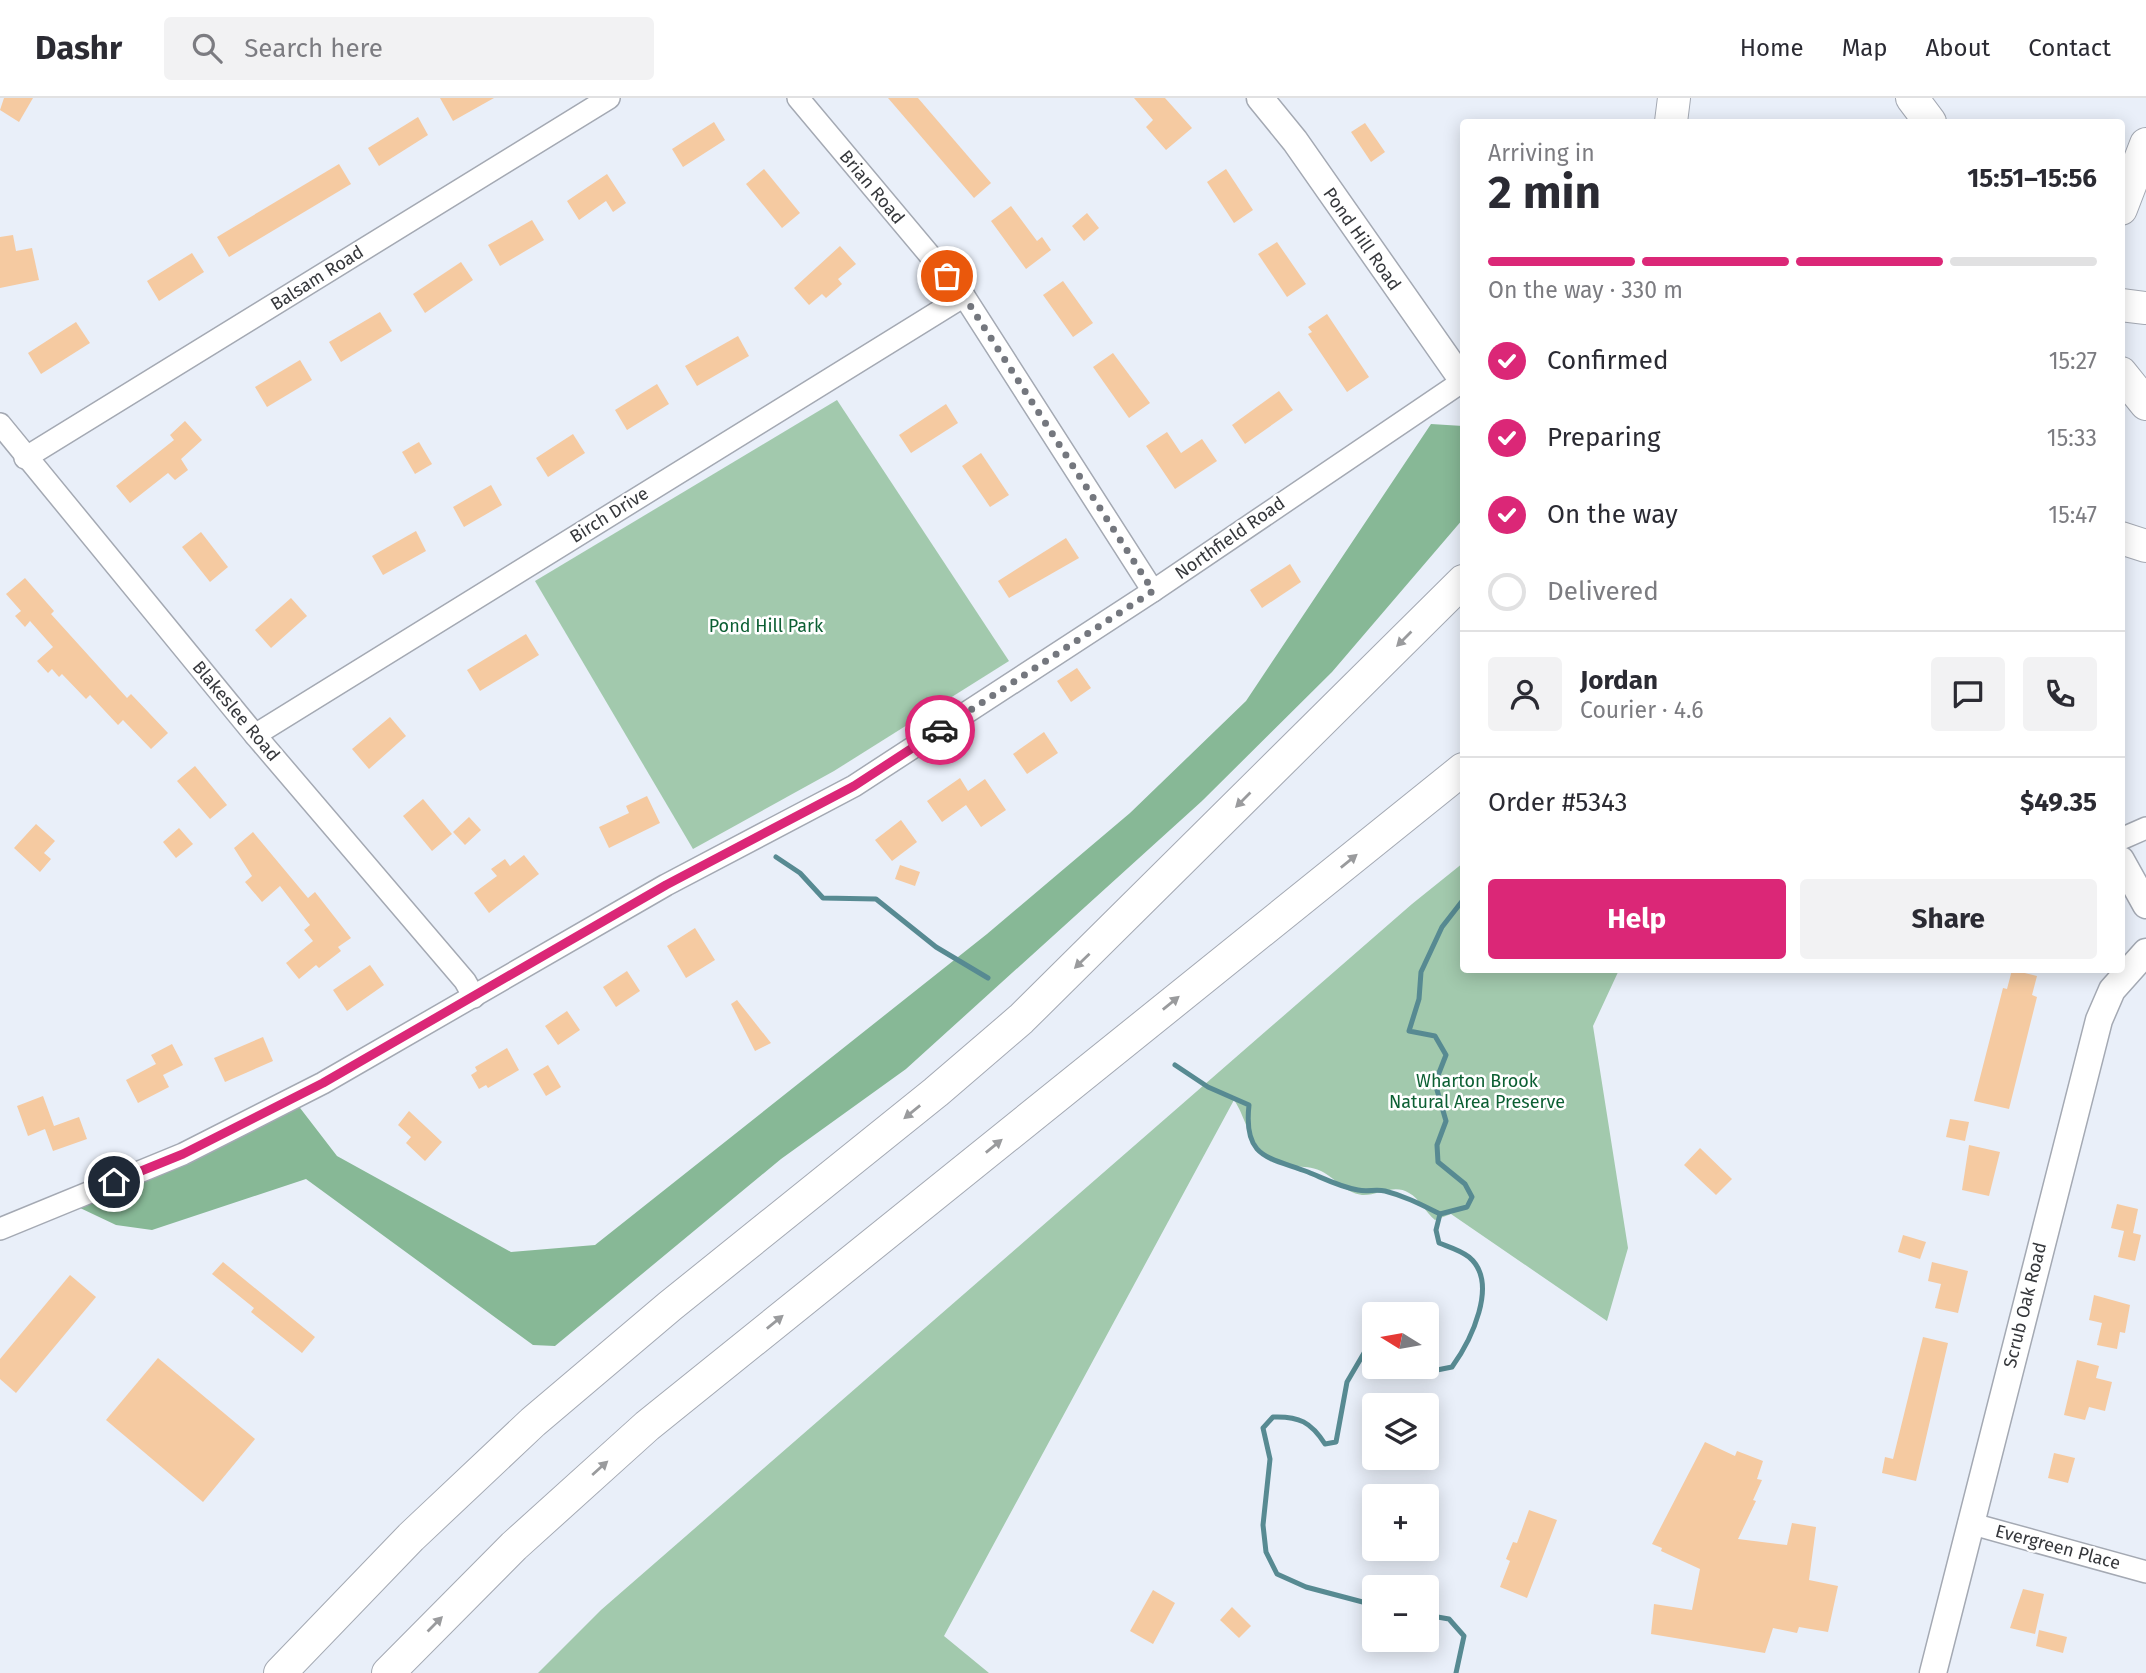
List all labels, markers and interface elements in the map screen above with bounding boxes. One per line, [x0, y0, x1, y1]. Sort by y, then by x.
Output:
search box [164, 17, 654, 80]
text: Dashr [35, 28, 122, 68]
icon: search [188, 29, 226, 67]
text: Search here [244, 33, 383, 64]
text: Home [1740, 34, 1804, 62]
text: Map [1842, 34, 1888, 62]
text: About [1926, 34, 1990, 62]
text: Contact [2028, 34, 2111, 62]
text: Arriving in [1488, 139, 1595, 167]
street label: Brian Road [835, 146, 909, 228]
text: 15:51–15:56 [1967, 163, 2097, 194]
text: 2 min [1488, 165, 1601, 220]
street label: Pond Hill Road [1318, 183, 1406, 295]
street label: Balsam Road [266, 241, 368, 315]
pin [917, 246, 977, 306]
icon: bag [928, 257, 966, 295]
text: On the way · 330 m [1488, 276, 1683, 304]
icon: check [1488, 342, 1526, 380]
text: Confirmed [1547, 345, 1668, 376]
text: 15:27 [2049, 347, 2097, 375]
icon: check [1488, 419, 1526, 457]
text: Preparing [1547, 422, 1660, 453]
text: 15:33 [2047, 424, 2097, 452]
street label: Birch Drive [566, 482, 652, 548]
street label: Northfield Road [1171, 492, 1289, 584]
icon: check [1488, 496, 1526, 534]
text: On the way [1547, 499, 1678, 530]
text: 15:47 [2048, 501, 2097, 529]
text: Delivered [1547, 576, 1659, 607]
park label: Pond Hill Park [709, 615, 824, 637]
one-way arrow [1396, 630, 1412, 647]
street label: Blakeslee Road [188, 656, 284, 766]
button: person [1488, 657, 1562, 731]
button: chat [1931, 657, 2005, 731]
button: phone [2023, 657, 2097, 731]
text: Jordan [1580, 665, 1658, 696]
courier [905, 695, 975, 765]
text: Courier · 4.6 [1580, 696, 1704, 724]
icon: car [921, 711, 959, 749]
text: Order #5343 [1488, 787, 1627, 818]
text: $49.35 [2020, 787, 2097, 818]
one-way arrow [1235, 792, 1251, 808]
one-way arrow [1339, 853, 1357, 868]
button: Help [1488, 879, 1786, 959]
button: Share [1800, 879, 2097, 959]
one-way arrow [1074, 952, 1091, 968]
one-way arrow [1163, 996, 1180, 1011]
park label: Wharton Brook Natural Area Preserve [1389, 1070, 1565, 1113]
one-way arrow [903, 1104, 921, 1119]
one-way arrow [984, 1138, 1002, 1153]
pin [84, 1152, 144, 1212]
icon: home [95, 1163, 133, 1201]
street label: Scrub Oak Road [1999, 1240, 2051, 1370]
north arrow [1362, 1302, 1438, 1379]
map controls [1362, 1302, 1439, 1652]
one-way arrow [765, 1314, 783, 1329]
button: layers [1362, 1393, 1439, 1470]
one-way arrow [591, 1460, 608, 1476]
button: + [1362, 1484, 1439, 1561]
street label: Evergreen Place [1993, 1520, 2123, 1574]
button: − [1362, 1575, 1439, 1652]
one-way arrow [427, 1616, 443, 1632]

